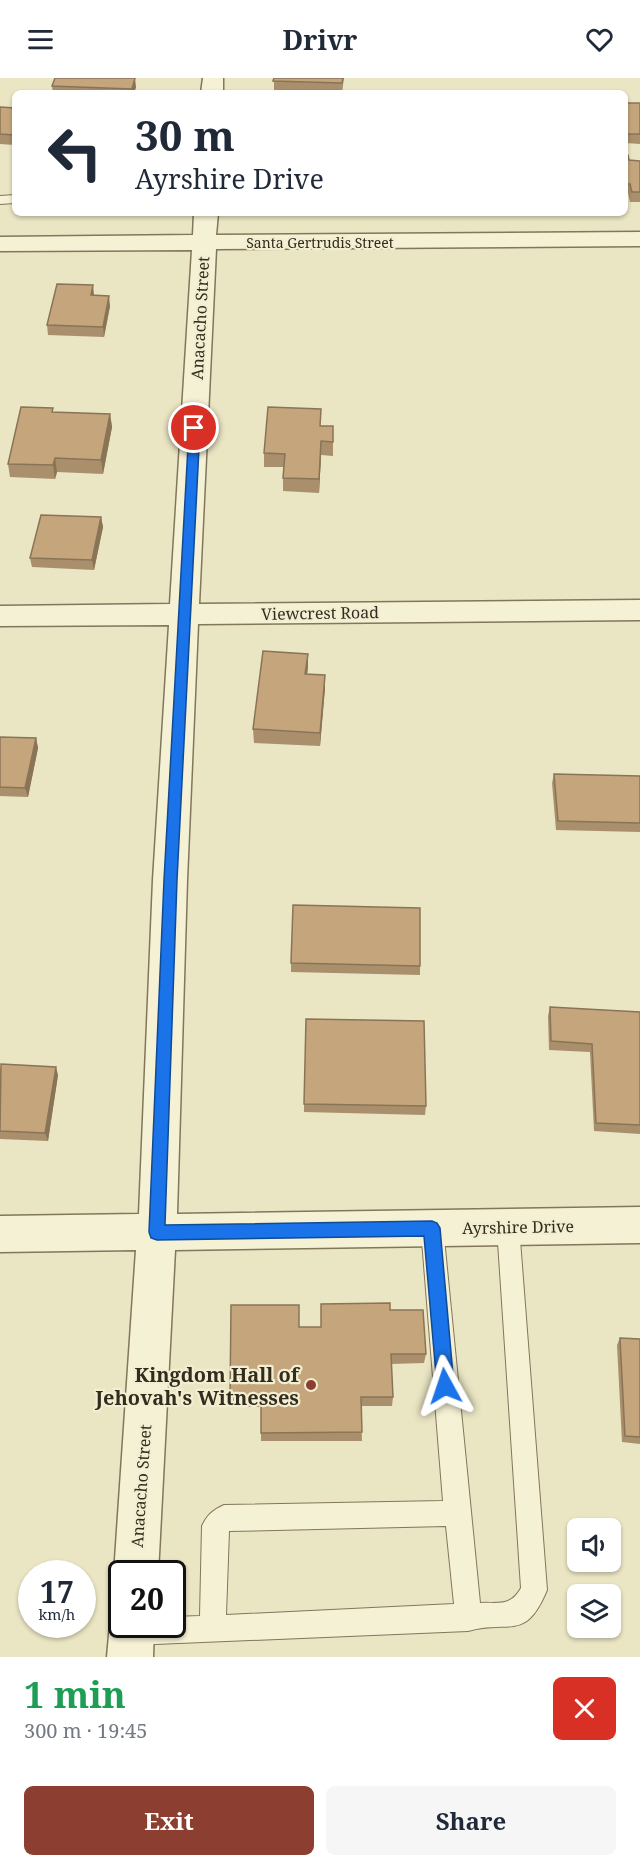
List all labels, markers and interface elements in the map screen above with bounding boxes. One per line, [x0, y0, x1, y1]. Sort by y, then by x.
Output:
text: Drivr [283, 21, 357, 58]
icon: menu [24, 23, 57, 56]
icon: heart [583, 23, 616, 56]
text: 30 m [135, 106, 235, 163]
icon: left [36, 114, 114, 192]
text: Ayrshire Drive [135, 160, 324, 197]
street label: Santa Gertrudis Street [246, 233, 394, 252]
street label: Anacacho Street [186, 255, 214, 380]
pin [168, 402, 219, 453]
icon: arrive [177, 411, 210, 444]
street label: Viewcrest Road [261, 601, 379, 625]
street label: Ayrshire Drive [462, 1215, 574, 1239]
position arrow [413, 1354, 477, 1418]
place label: Kingdom Hall of Jehovah's Witnesses [94, 1361, 301, 1411]
marker: Kingdom Hall of Jehovah's Witnesses [304, 1378, 318, 1392]
street label: Anacacho Street [126, 1423, 156, 1548]
map controls [567, 1518, 621, 1638]
button: sound [567, 1518, 621, 1572]
speed limit sign: 20 [108, 1560, 186, 1638]
text: 17 [40, 1571, 74, 1612]
button: layers [567, 1584, 621, 1638]
text: km/h [39, 1604, 75, 1624]
text: 1 min [24, 1670, 126, 1719]
button: close [553, 1677, 616, 1740]
text: 300 m · 19:45 [24, 1717, 147, 1744]
button: Exit [24, 1786, 314, 1855]
button: Share [326, 1786, 616, 1855]

